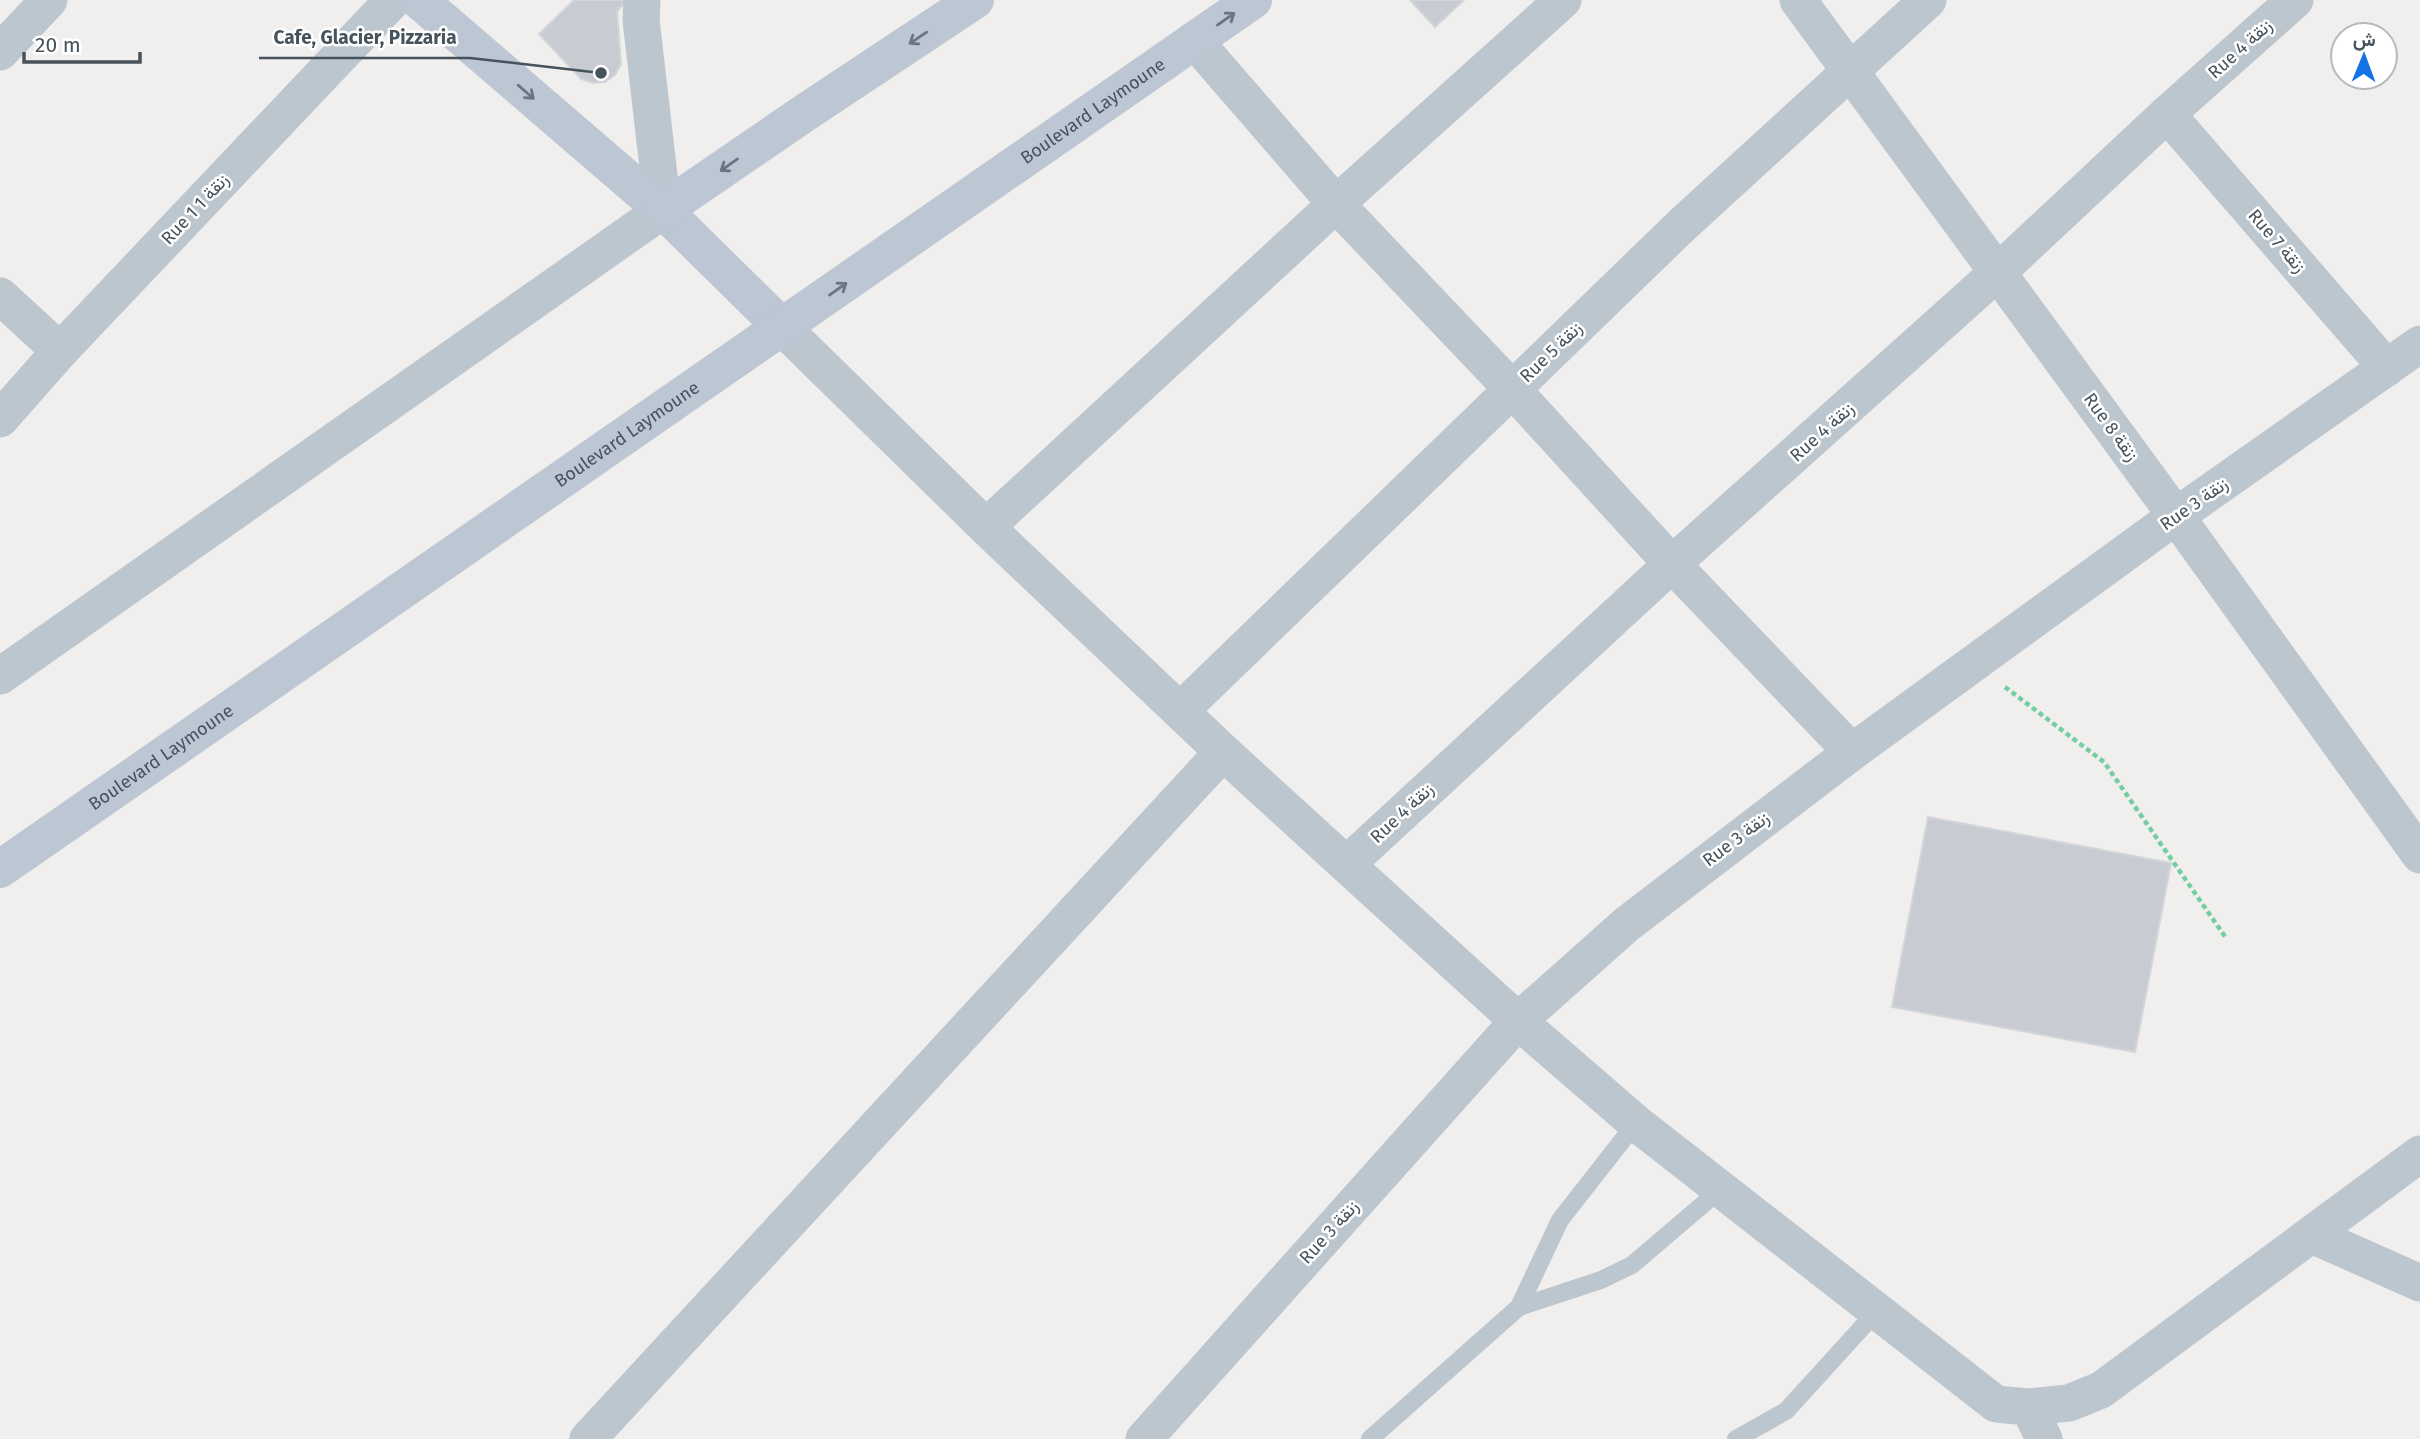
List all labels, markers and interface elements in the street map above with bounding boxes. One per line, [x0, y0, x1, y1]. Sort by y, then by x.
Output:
one-way arrow [1216, 12, 1235, 26]
street label: Rue 4 زنقة [2203, 15, 2277, 83]
callout: Cafe, Glacier, Pizzaria [259, 18, 470, 58]
scale bar [24, 21, 140, 65]
north arrow [2329, 21, 2399, 91]
text: Cafe, Glacier, Pizzaria [273, 26, 457, 49]
text: ش [2353, 28, 2376, 51]
one-way arrow [909, 30, 928, 45]
text: 20 m [35, 32, 81, 58]
street label: Boulevard Laymoune [1016, 53, 1170, 169]
one-way arrow [517, 84, 535, 100]
one-way arrow [720, 158, 739, 172]
street label: Rue 1 زنقة 1 [156, 169, 234, 249]
street label: Rue 7 زنقة [2243, 205, 2311, 277]
one-way arrow [828, 282, 848, 296]
street label: Rue 5 زنقة [1515, 317, 1587, 387]
street label: Boulevard Laymoune [550, 376, 704, 492]
street label: Rue 8 زنقة [2079, 389, 2143, 465]
street label: Rue 4 زنقة [1785, 398, 1859, 466]
street label: Rue 3 زنقة [2156, 473, 2232, 535]
street label: Boulevard Laymoune [84, 699, 238, 815]
street label: Rue 4 زنقة [1366, 778, 1438, 848]
street label: Rue 3 زنقة [1698, 807, 1774, 871]
street label: Rue 3 زنقة [1295, 1196, 1363, 1268]

